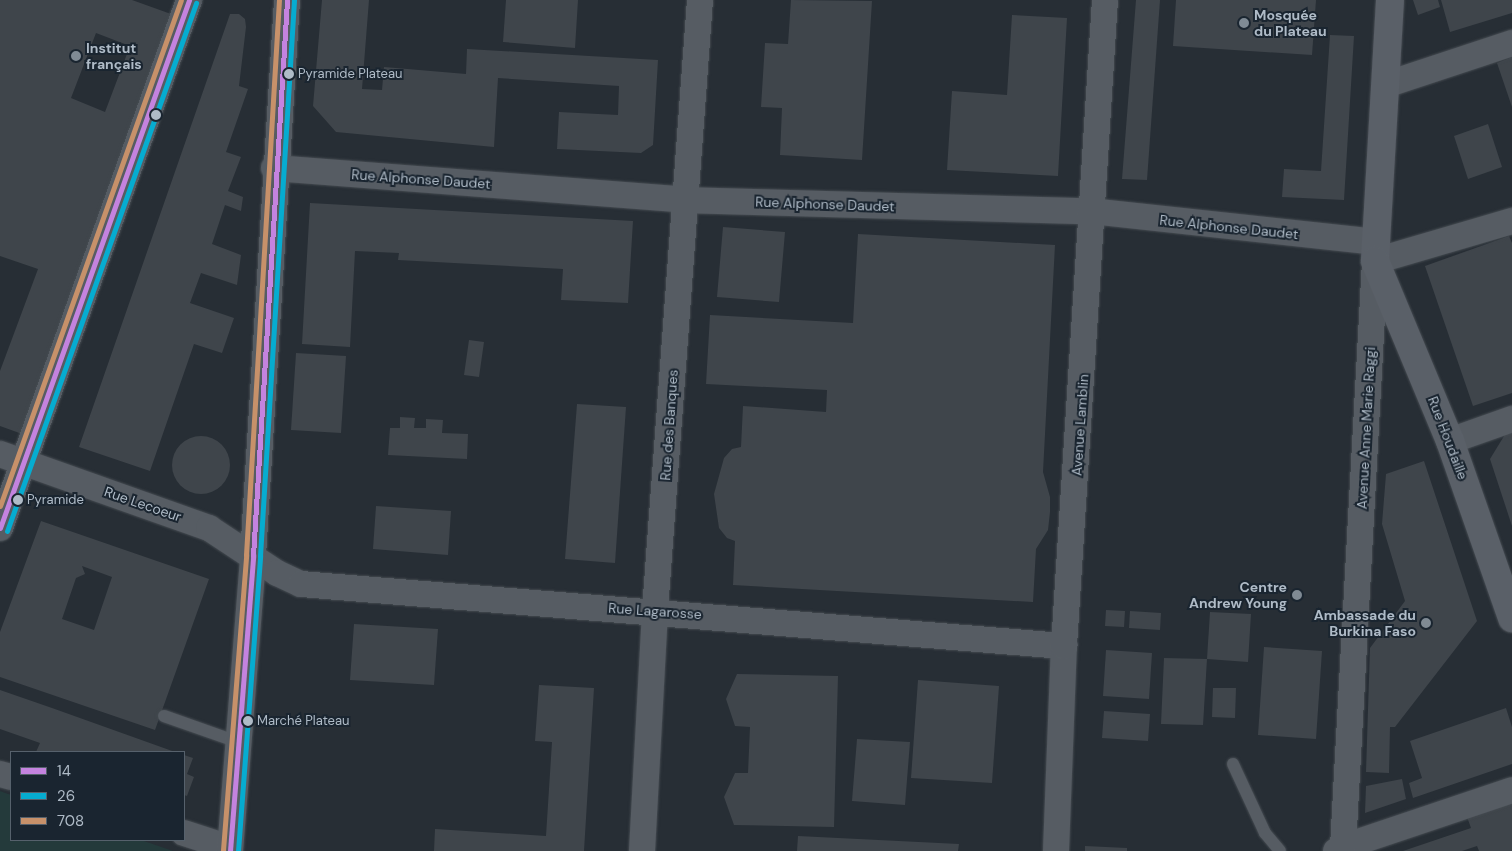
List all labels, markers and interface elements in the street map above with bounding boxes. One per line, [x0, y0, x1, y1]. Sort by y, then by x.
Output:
place label: Mosquée du Plateau [1254, 7, 1327, 40]
marker: Mosquée du Plateau [1238, 17, 1250, 29]
place label: Institut français [86, 40, 142, 72]
marker: Institut français [70, 50, 82, 62]
place label: Pyramide Plateau [298, 66, 402, 82]
marker: Pyramide Plateau [284, 69, 294, 79]
unlabelled marker [151, 110, 161, 120]
street label: Rue Alphonse Daudet [351, 166, 491, 192]
street label: Rue Alphonse Daudet [755, 193, 895, 215]
street label: Rue Alphonse Daudet [1159, 211, 1299, 243]
street label: Avenue Anne Marie Raggi [1353, 346, 1379, 510]
street label: Rue des Banques [657, 369, 681, 481]
street label: Avenue Lamblin [1068, 374, 1092, 476]
street label: Rue Houdaille [1424, 394, 1472, 482]
street label: Rue Lecoeur [102, 483, 184, 525]
place label: Pyramide [27, 492, 84, 508]
marker: Pyramide [13, 495, 23, 505]
place label: Centre Andrew Young [1189, 579, 1287, 612]
marker: Centre Andrew Young [1291, 589, 1303, 601]
street label: Rue Lagarosse [608, 599, 702, 623]
place label: Ambassade du Burkina Faso [1314, 607, 1416, 640]
marker: Ambassade du Burkina Faso [1420, 617, 1432, 629]
place label: Marché Plateau [257, 713, 349, 729]
marker: Marché Plateau [243, 716, 253, 726]
legend [10, 751, 185, 841]
text: 14 [57, 761, 71, 781]
text: 26 [57, 786, 75, 806]
text: 708 [57, 811, 84, 831]

